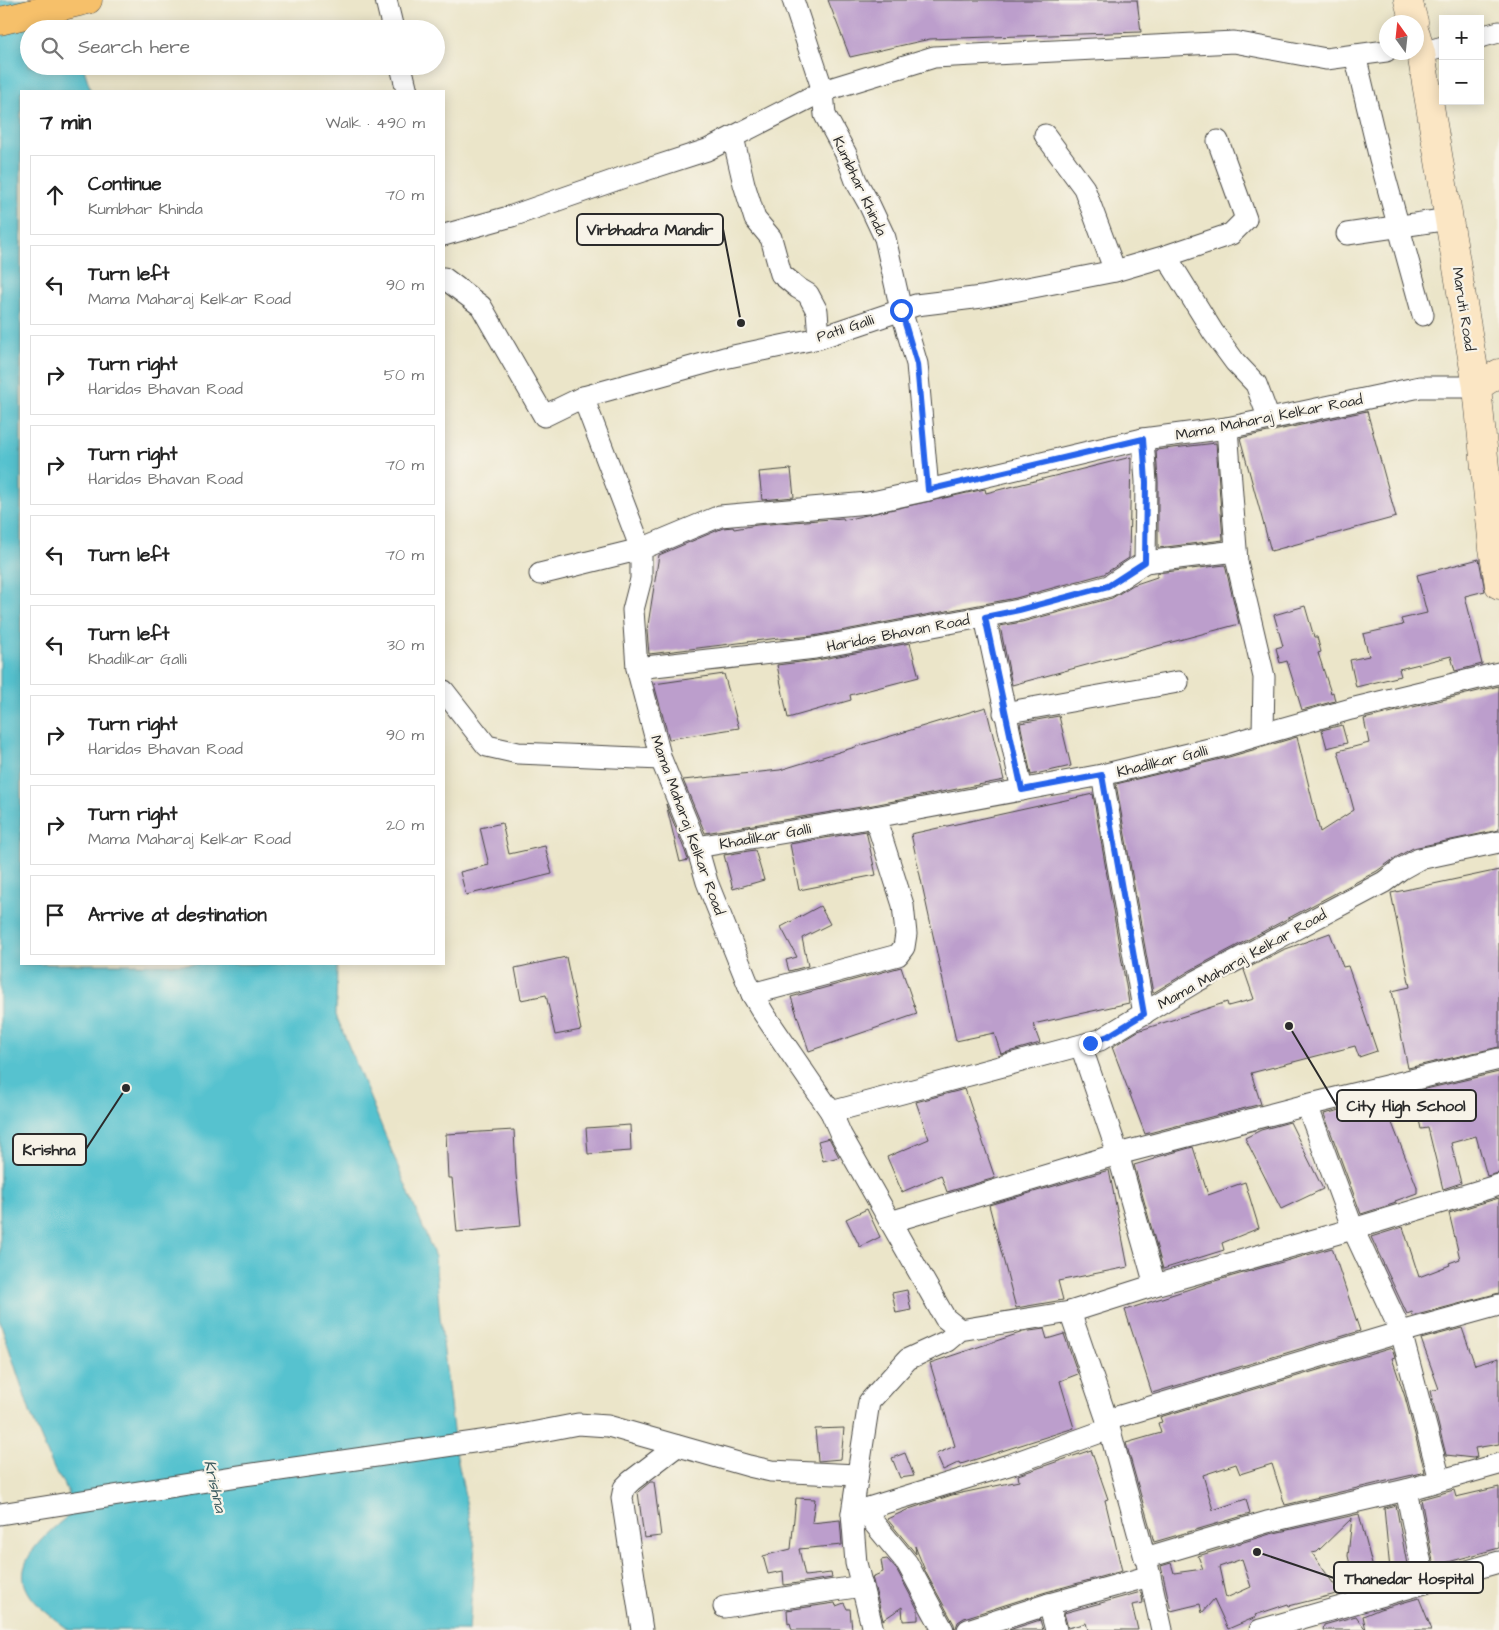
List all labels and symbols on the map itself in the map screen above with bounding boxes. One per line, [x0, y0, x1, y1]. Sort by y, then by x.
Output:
north arrow [1379, 15, 1424, 60]
street label: Kumbhar Khinda [827, 133, 892, 240]
callout: Virbhadra Mandir [577, 214, 723, 245]
text: Virbhadra Mandir [586, 219, 714, 241]
street label: Maruti Road [1447, 266, 1481, 353]
route start [890, 299, 913, 322]
street label: Patil Galli [814, 309, 877, 348]
street label: Mama Maharaj Kelkar Road [1174, 389, 1365, 446]
street label: Haridas Bhavan Road [825, 609, 972, 658]
street label: Mama Maharaj Kelkar Road [645, 732, 730, 918]
street label: Khadilkar Galli [1115, 740, 1210, 783]
street label: Khadilkar Galli [718, 818, 813, 855]
street label: Mama Maharaj Kelkar Road [1154, 904, 1331, 1015]
route end [1079, 1032, 1102, 1055]
callout: City High School [1337, 1090, 1476, 1121]
text: City High School [1347, 1095, 1466, 1119]
callout: Krishna [13, 1134, 86, 1165]
text: Krishna [22, 1139, 76, 1161]
water label: Krishna [198, 1458, 232, 1515]
callout: Thanedar Hospital [1334, 1562, 1483, 1593]
text: Thanedar Hospital [1343, 1568, 1474, 1590]

